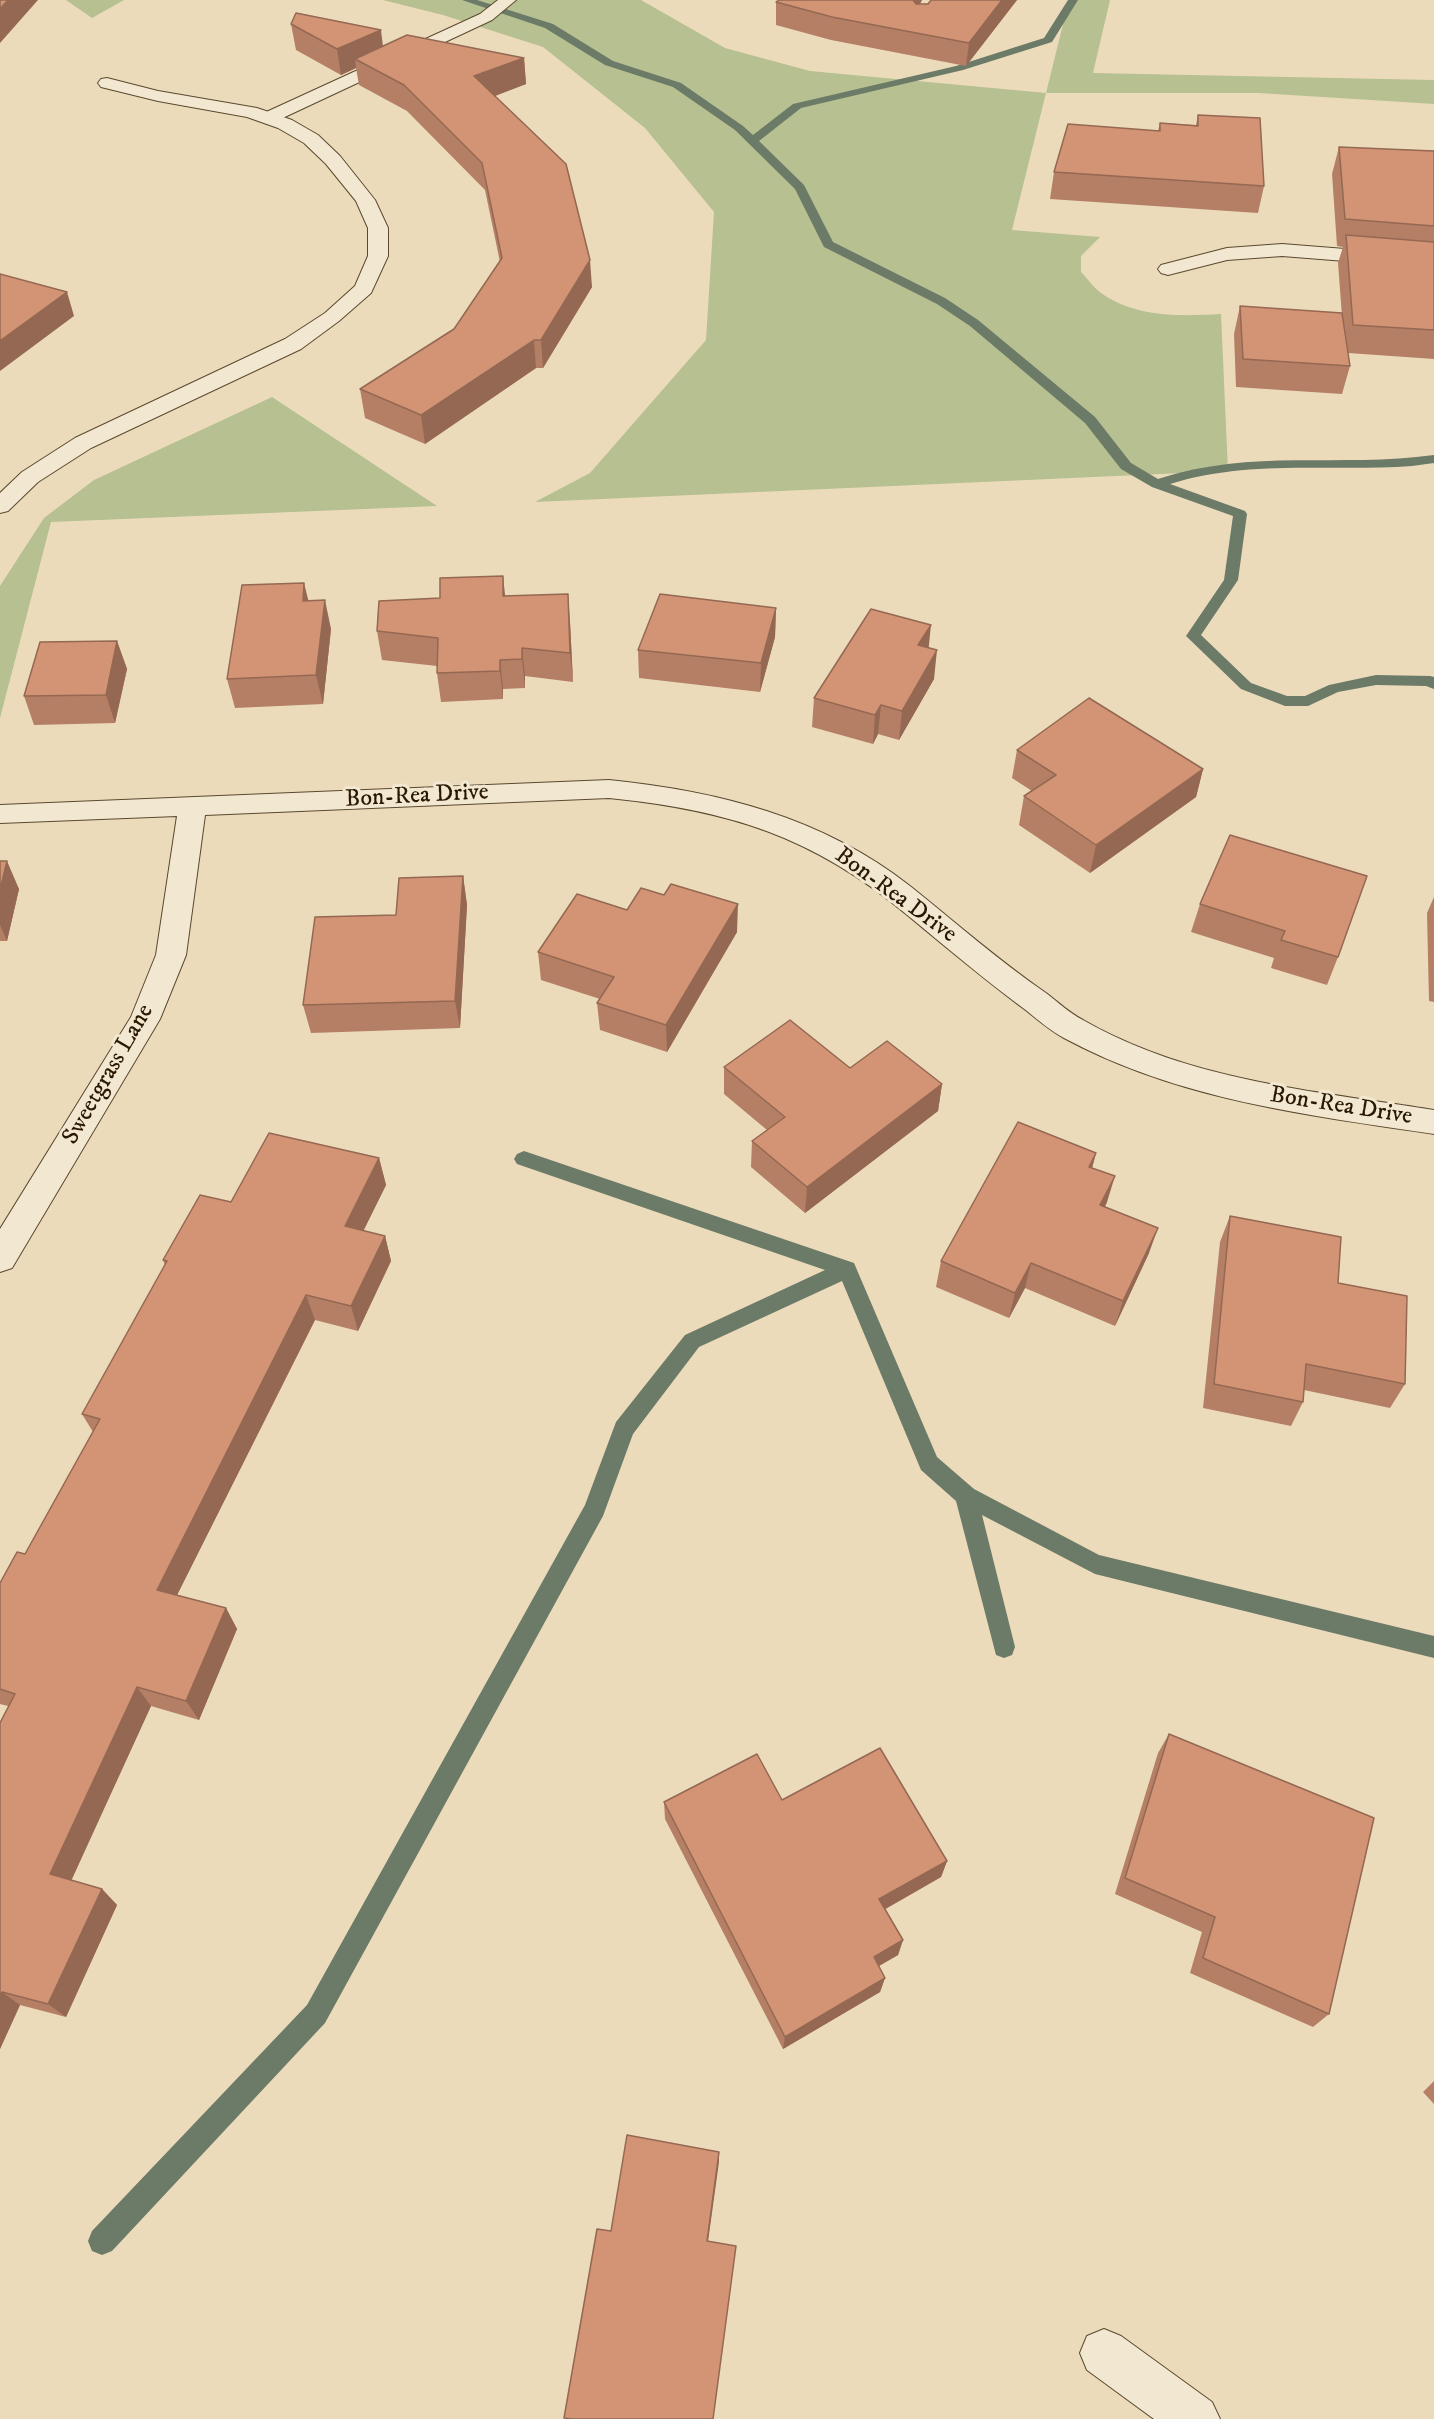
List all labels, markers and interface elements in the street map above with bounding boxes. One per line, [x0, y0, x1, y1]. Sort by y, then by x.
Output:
street label: Bon-Rea Drive [344, 779, 490, 815]
street label: Bon-Rea Drive [828, 842, 962, 950]
street label: Sweetgrass Lane [57, 1000, 161, 1150]
street label: Bon-Rea Drive [1268, 1082, 1414, 1132]

